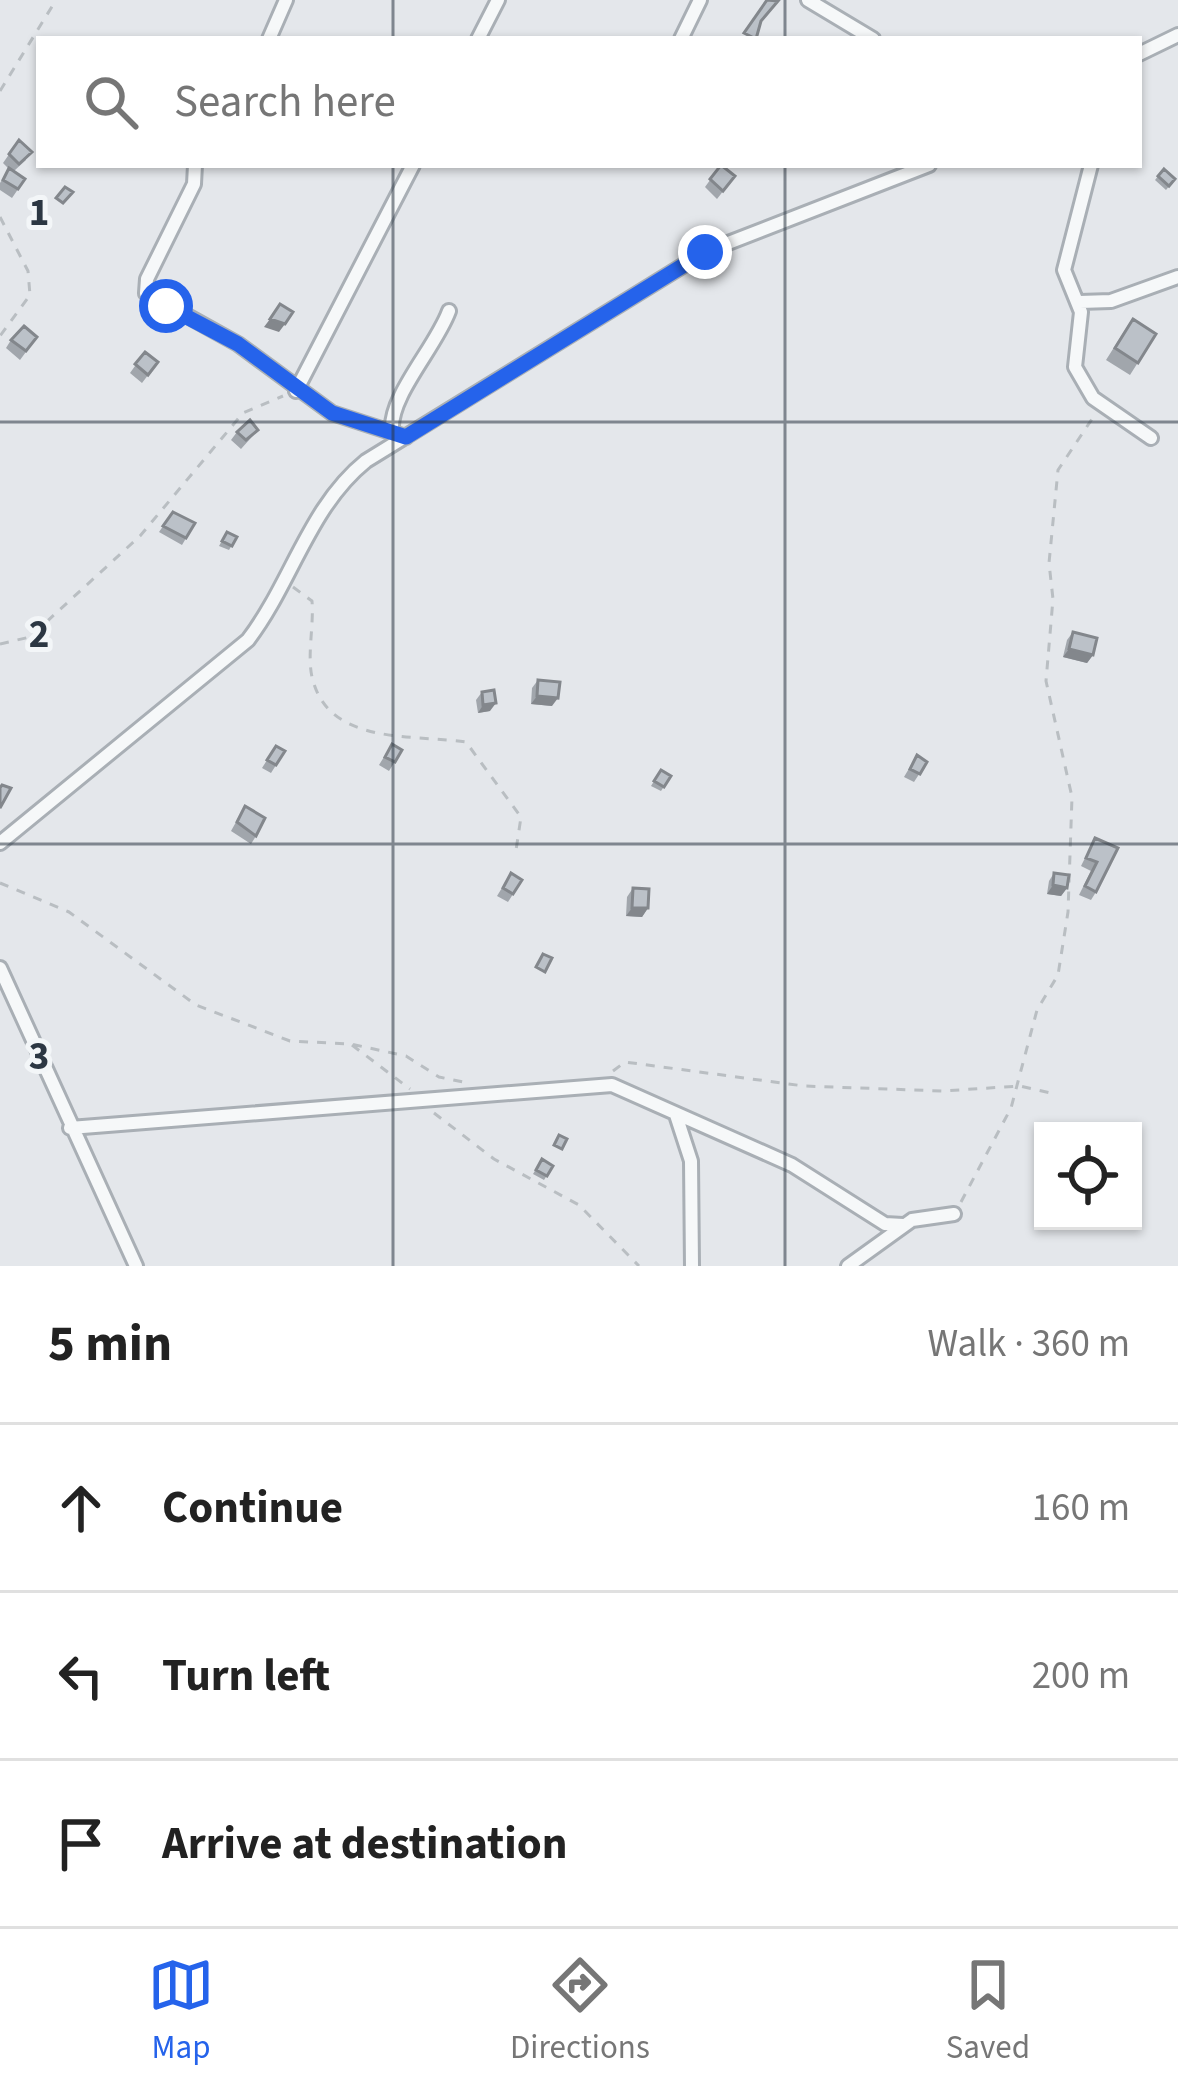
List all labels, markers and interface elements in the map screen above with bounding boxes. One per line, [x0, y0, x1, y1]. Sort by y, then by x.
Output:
search box [36, 36, 1142, 168]
icon: search [78, 69, 144, 135]
text: Search here [174, 70, 396, 134]
text: 1 [29, 185, 49, 241]
route end [678, 225, 732, 279]
route start [139, 279, 193, 333]
text: 2 [29, 607, 49, 663]
text: 3 [29, 1029, 49, 1085]
map controls [1034, 1122, 1142, 1230]
button: locate [1034, 1122, 1142, 1230]
text: 5 min [48, 1308, 172, 1380]
text: Walk · 360 m [927, 1316, 1130, 1372]
icon: ahead [48, 1475, 114, 1541]
text: Continue [162, 1476, 343, 1540]
text: 160 m [1032, 1480, 1130, 1536]
icon: left [48, 1643, 114, 1709]
text: Turn left [162, 1644, 330, 1708]
text: 200 m [1032, 1648, 1130, 1704]
icon: arrive [48, 1811, 114, 1877]
text: Arrive at destination [162, 1812, 567, 1876]
tab: Map [148, 1952, 214, 2071]
tab: Directions [510, 1952, 650, 2071]
tab: Saved [946, 1952, 1030, 2071]

